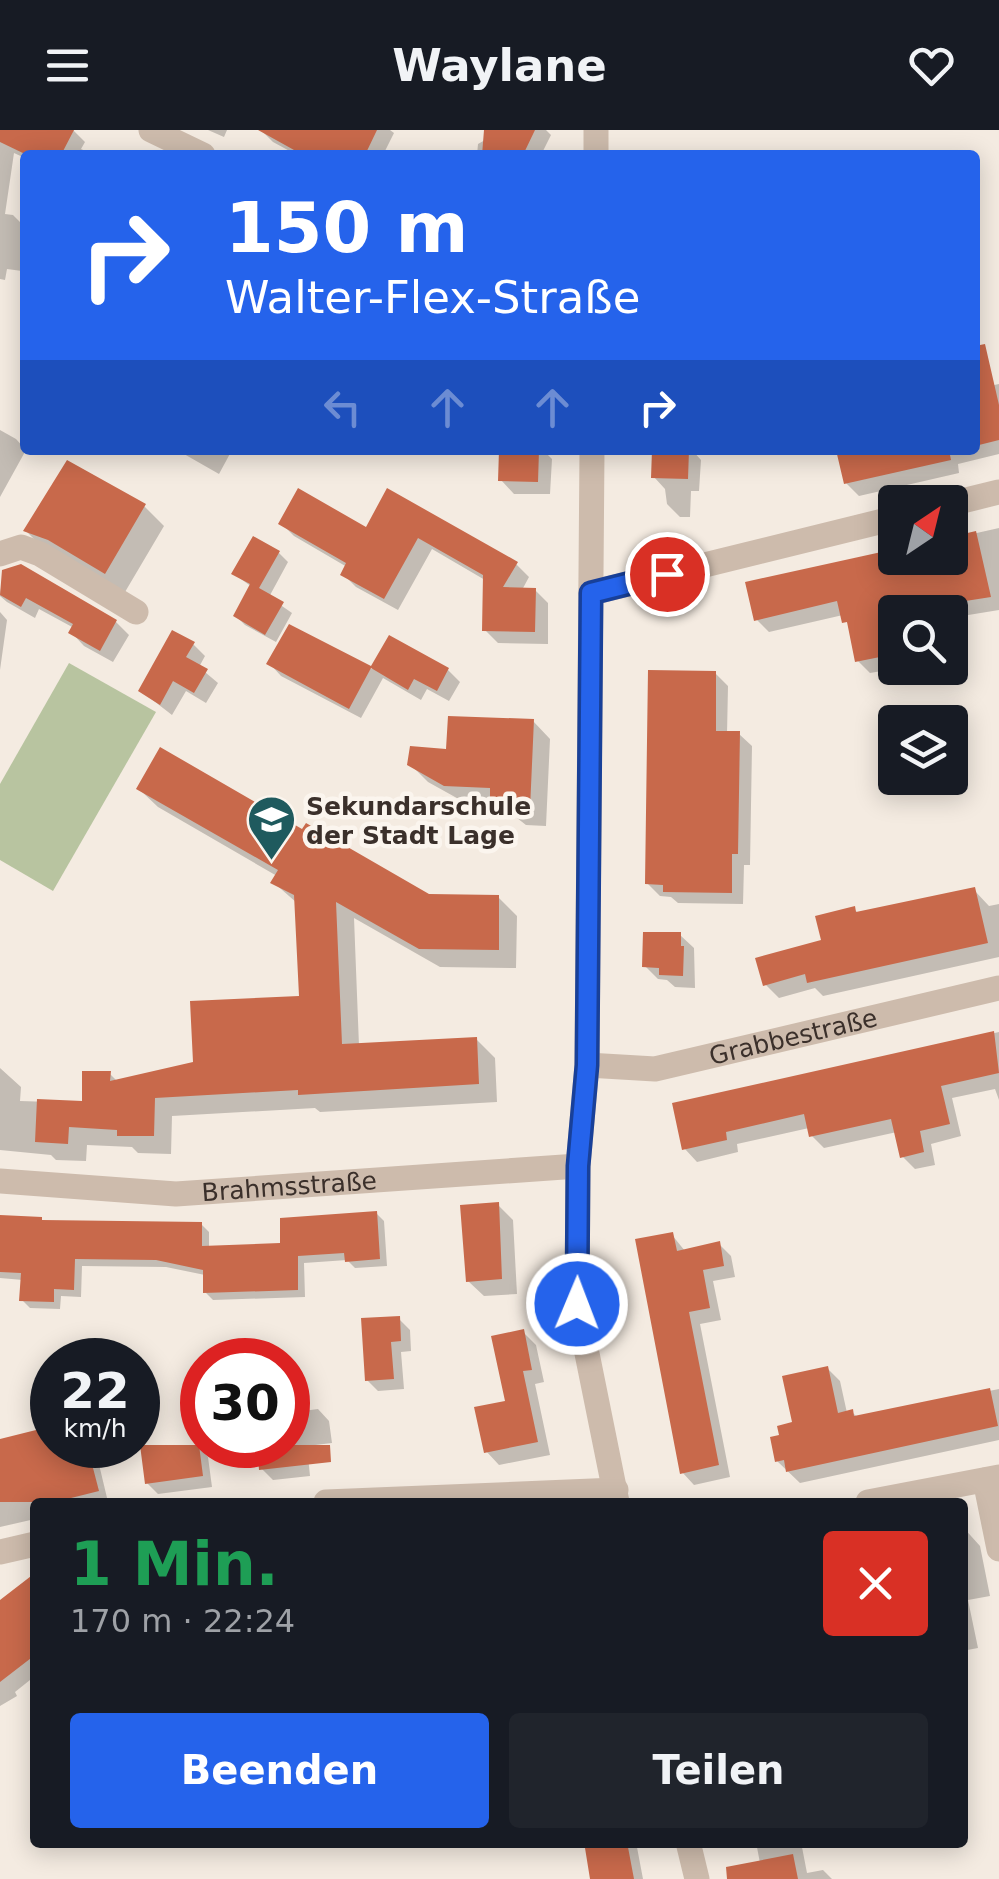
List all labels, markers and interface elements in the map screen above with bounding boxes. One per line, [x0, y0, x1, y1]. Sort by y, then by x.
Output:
icon: menu [40, 38, 95, 93]
icon: heart [904, 38, 959, 93]
text: Waylane [392, 39, 607, 92]
text: 150 m [225, 187, 468, 269]
icon: right [60, 190, 190, 320]
text: Walter-Flex-Straße [225, 271, 640, 324]
icon: left [315, 380, 370, 435]
icon: ahead [420, 380, 475, 435]
icon: ahead [525, 380, 580, 435]
icon: right [630, 380, 685, 435]
north arrow [878, 485, 968, 575]
map controls [878, 485, 968, 795]
pin [625, 532, 710, 617]
icon: arrive [640, 547, 695, 602]
button: search [878, 595, 968, 685]
button: layers [878, 705, 968, 795]
place label: Sekundarschule der Stadt Lage [306, 792, 531, 850]
school or university icon: Sekundarschule der Stadt Lage [245, 794, 297, 862]
street label: Grabbestraße [706, 1003, 880, 1070]
street label: Brahmsstraße [201, 1166, 378, 1207]
position arrow [525, 1252, 629, 1356]
speed limit sign: 30 [180, 1338, 310, 1468]
text: 22 [60, 1362, 130, 1420]
text: km/h [63, 1414, 127, 1443]
text: 1 Min. [70, 1529, 278, 1599]
button: close [823, 1531, 928, 1636]
text: 170 m · 22:24 [70, 1602, 295, 1640]
button: Beenden [70, 1713, 489, 1828]
button: Teilen [509, 1713, 928, 1828]

